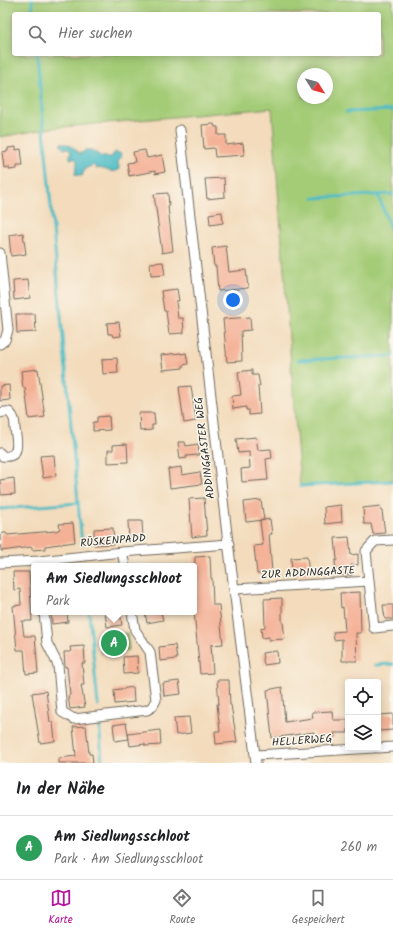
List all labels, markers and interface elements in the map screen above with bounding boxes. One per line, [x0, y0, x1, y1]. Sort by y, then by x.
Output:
search box [12, 12, 381, 56]
text: Hier suchen [58, 22, 132, 46]
icon: search [26, 23, 48, 45]
north arrow [297, 68, 333, 104]
your location [223, 290, 243, 310]
street label: ADDINGGASTER WEG [190, 396, 220, 500]
street label: RÜSKENPADD [79, 529, 147, 553]
street label: ZUR ADDINGGASTE [260, 562, 356, 584]
popup [31, 563, 197, 615]
text: Am Siedlungsschloot [46, 567, 182, 591]
text: Park [46, 591, 69, 612]
pin: A [101, 628, 127, 658]
map controls [345, 679, 381, 751]
button: locate [345, 679, 381, 715]
button: layers [345, 715, 381, 751]
street label: HELLERWEG [271, 730, 333, 752]
text: In der Nähe [16, 776, 105, 803]
text: Am Siedlungsschloot [54, 825, 190, 849]
text: A [25, 837, 33, 858]
text: 260 m [340, 837, 377, 858]
text: Park · Am Siedlungsschloot [54, 849, 203, 870]
tab: Karte [48, 887, 73, 929]
tab: Route [169, 887, 195, 929]
tab: Gespeichert [292, 887, 345, 929]

